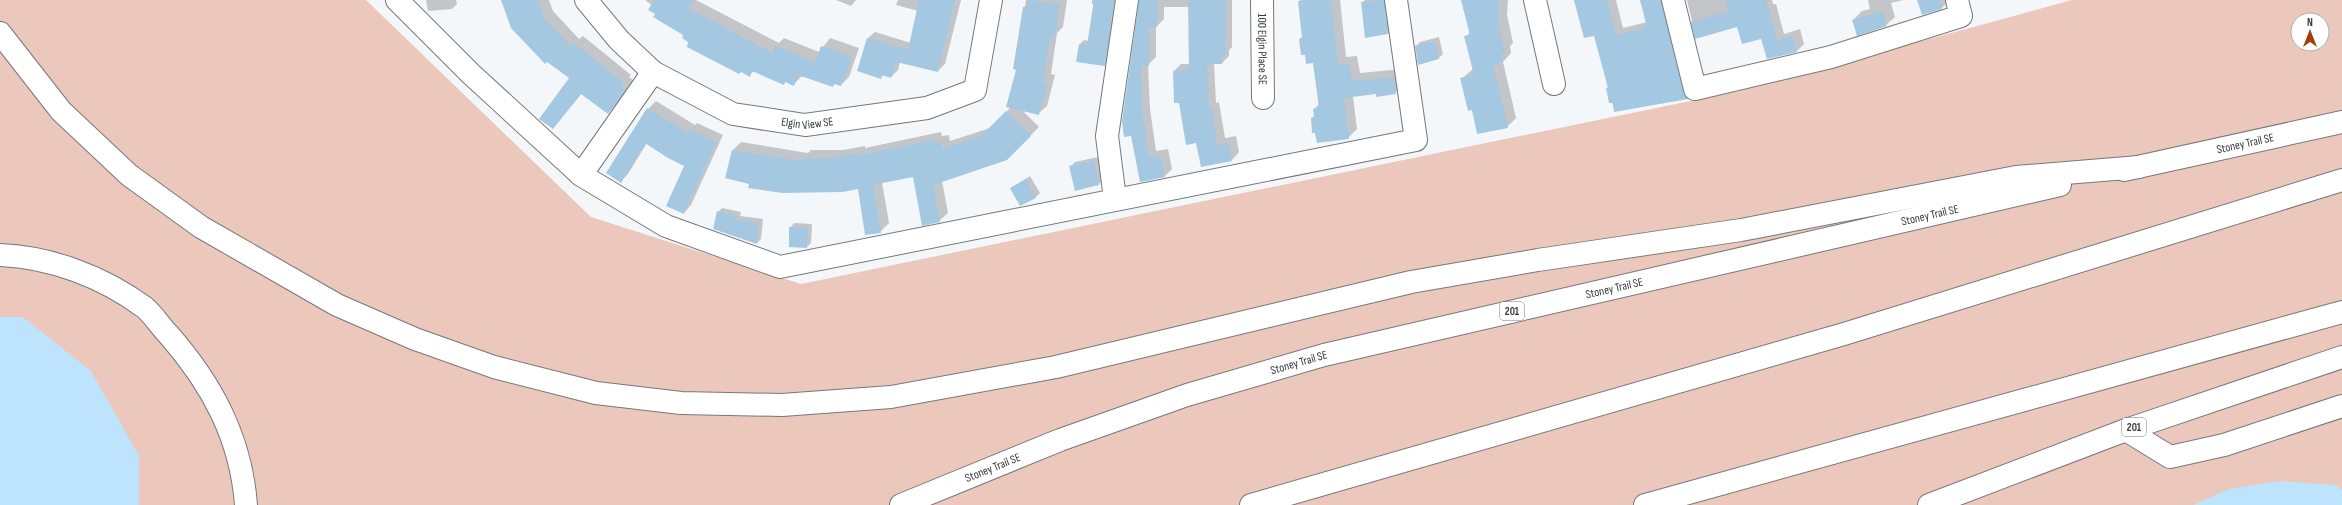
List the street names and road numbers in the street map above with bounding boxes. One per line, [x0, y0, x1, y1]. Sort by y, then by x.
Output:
street label: 100 Elgin Place SE [1255, 13, 1270, 85]
street label: Elgin View SE [780, 114, 834, 133]
street label: Stoney Trail SE [2215, 130, 2275, 157]
street label: Stoney Trail SE [1900, 201, 1960, 229]
street label: Stoney Trail SE [1584, 274, 1644, 302]
road number: 201 [1500, 302, 1524, 320]
street label: Stoney Trail SE [1269, 347, 1329, 378]
road number: 201 [2122, 418, 2146, 436]
street label: Stoney Trail SE [963, 450, 1023, 486]

